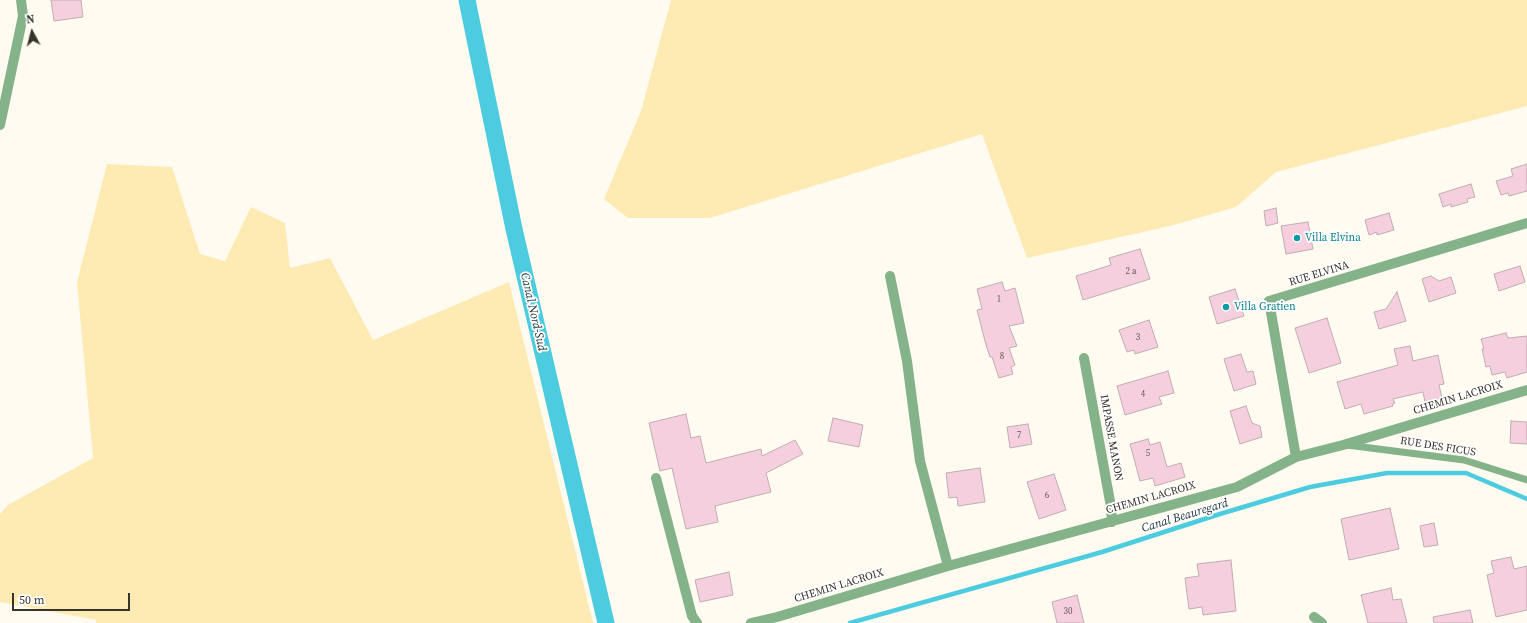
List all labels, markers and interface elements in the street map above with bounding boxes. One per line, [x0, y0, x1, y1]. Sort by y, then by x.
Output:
north arrow [12, 12, 52, 52]
text: N [26, 12, 35, 28]
place label: Villa Elvina [1305, 231, 1361, 245]
marker: Villa Elvina [1292, 233, 1302, 243]
street label: RUE ELVINA [1287, 259, 1351, 289]
house number: 2 a [1125, 267, 1137, 277]
water label: Canal Nord-Sud [517, 271, 549, 353]
house number: 1 [997, 295, 1001, 305]
place label: Villa Gratien [1234, 300, 1296, 314]
marker: Villa Gratien [1221, 302, 1231, 312]
house number: 3 [1136, 333, 1140, 343]
house number: 8 [1000, 352, 1004, 362]
street label: CHEMIN LACROIX [1412, 378, 1504, 418]
house number: 4 [1141, 390, 1145, 400]
street label: IMPASSE MANON [1097, 394, 1125, 482]
house number: 7 [1017, 431, 1021, 441]
street label: RUE DES FICUS [1399, 435, 1477, 459]
house number: 5 [1146, 449, 1150, 459]
street label: CHEMIN LACROIX [1105, 479, 1197, 517]
house number: 6 [1045, 491, 1049, 501]
water label: Canal Beauregard [1140, 496, 1230, 536]
street label: CHEMIN LACROIX [793, 566, 885, 606]
scale bar [14, 585, 132, 611]
text: 50 m [19, 592, 45, 608]
house number: 30 [1064, 607, 1072, 617]

